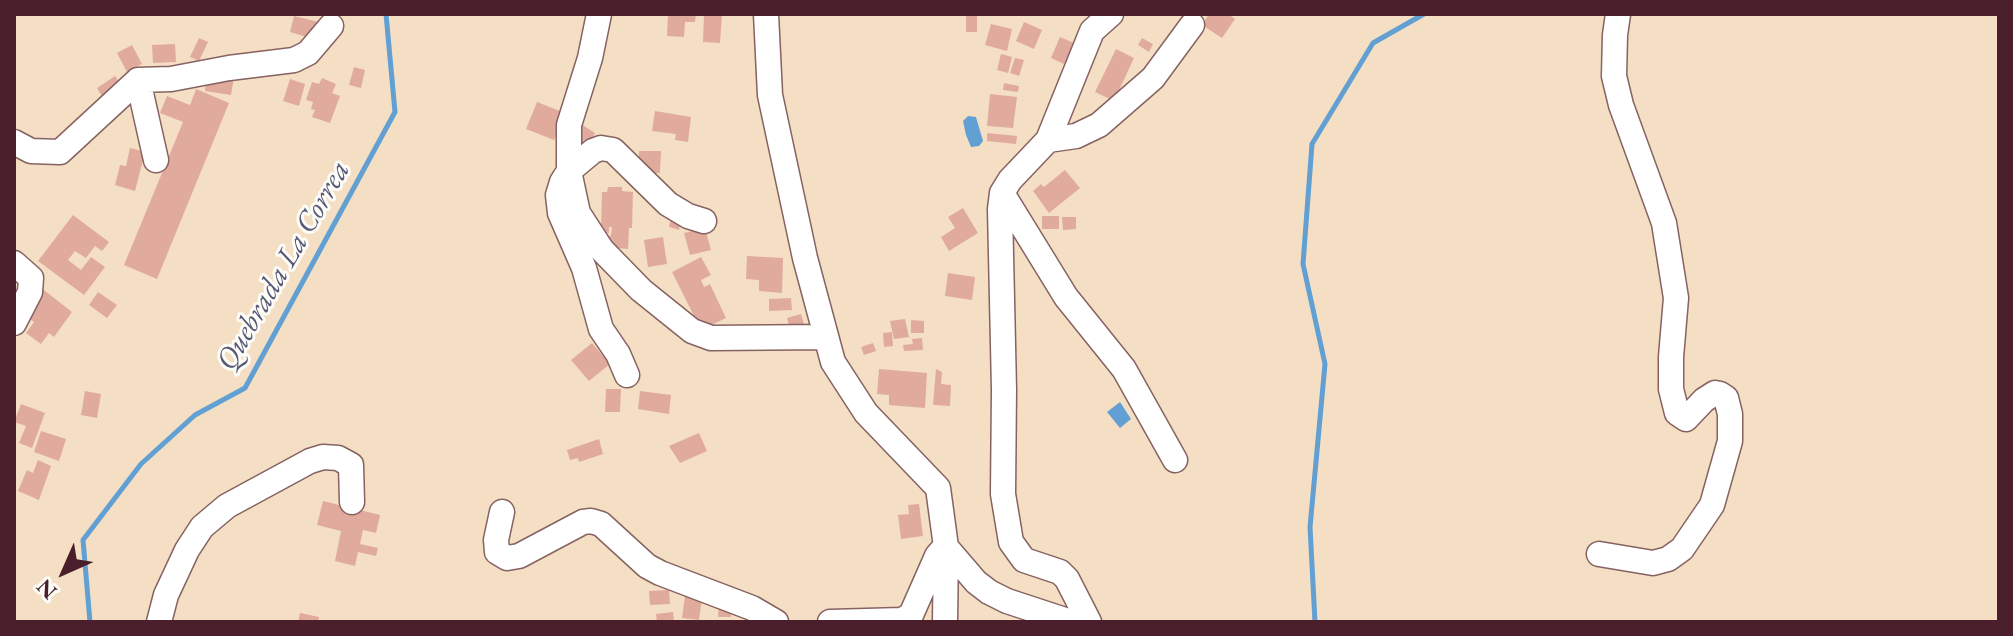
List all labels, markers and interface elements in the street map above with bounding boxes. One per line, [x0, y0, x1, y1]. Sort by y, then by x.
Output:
water label: Quebrada La Correa [209, 155, 359, 377]
north arrow [24, 532, 104, 612]
text: N [30, 573, 63, 606]

